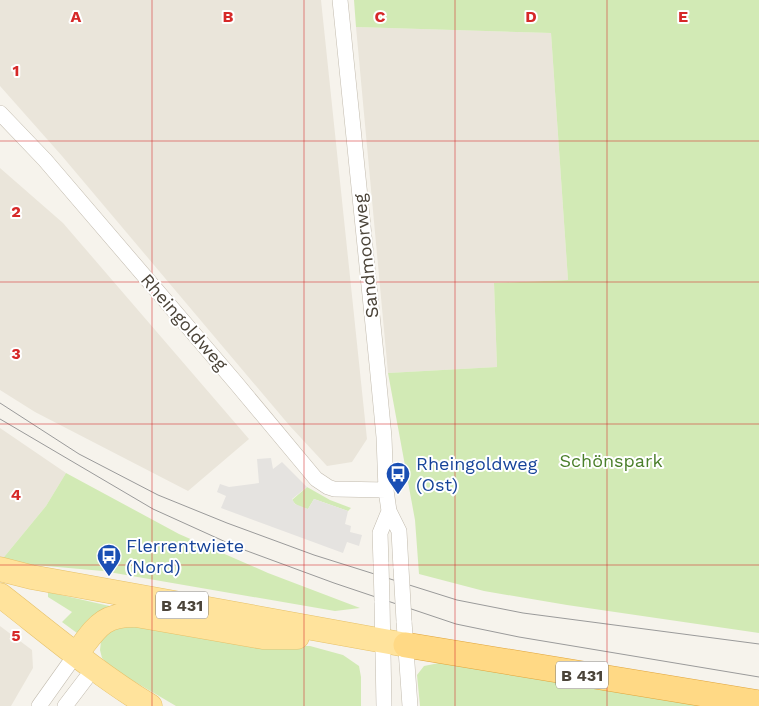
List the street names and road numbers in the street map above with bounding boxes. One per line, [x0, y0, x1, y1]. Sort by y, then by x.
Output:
street label: Sandmoorweg [348, 192, 382, 319]
street label: Rheingoldweg [137, 269, 232, 375]
road number: B 431 [156, 592, 208, 618]
road number: B 431 [556, 662, 608, 688]

